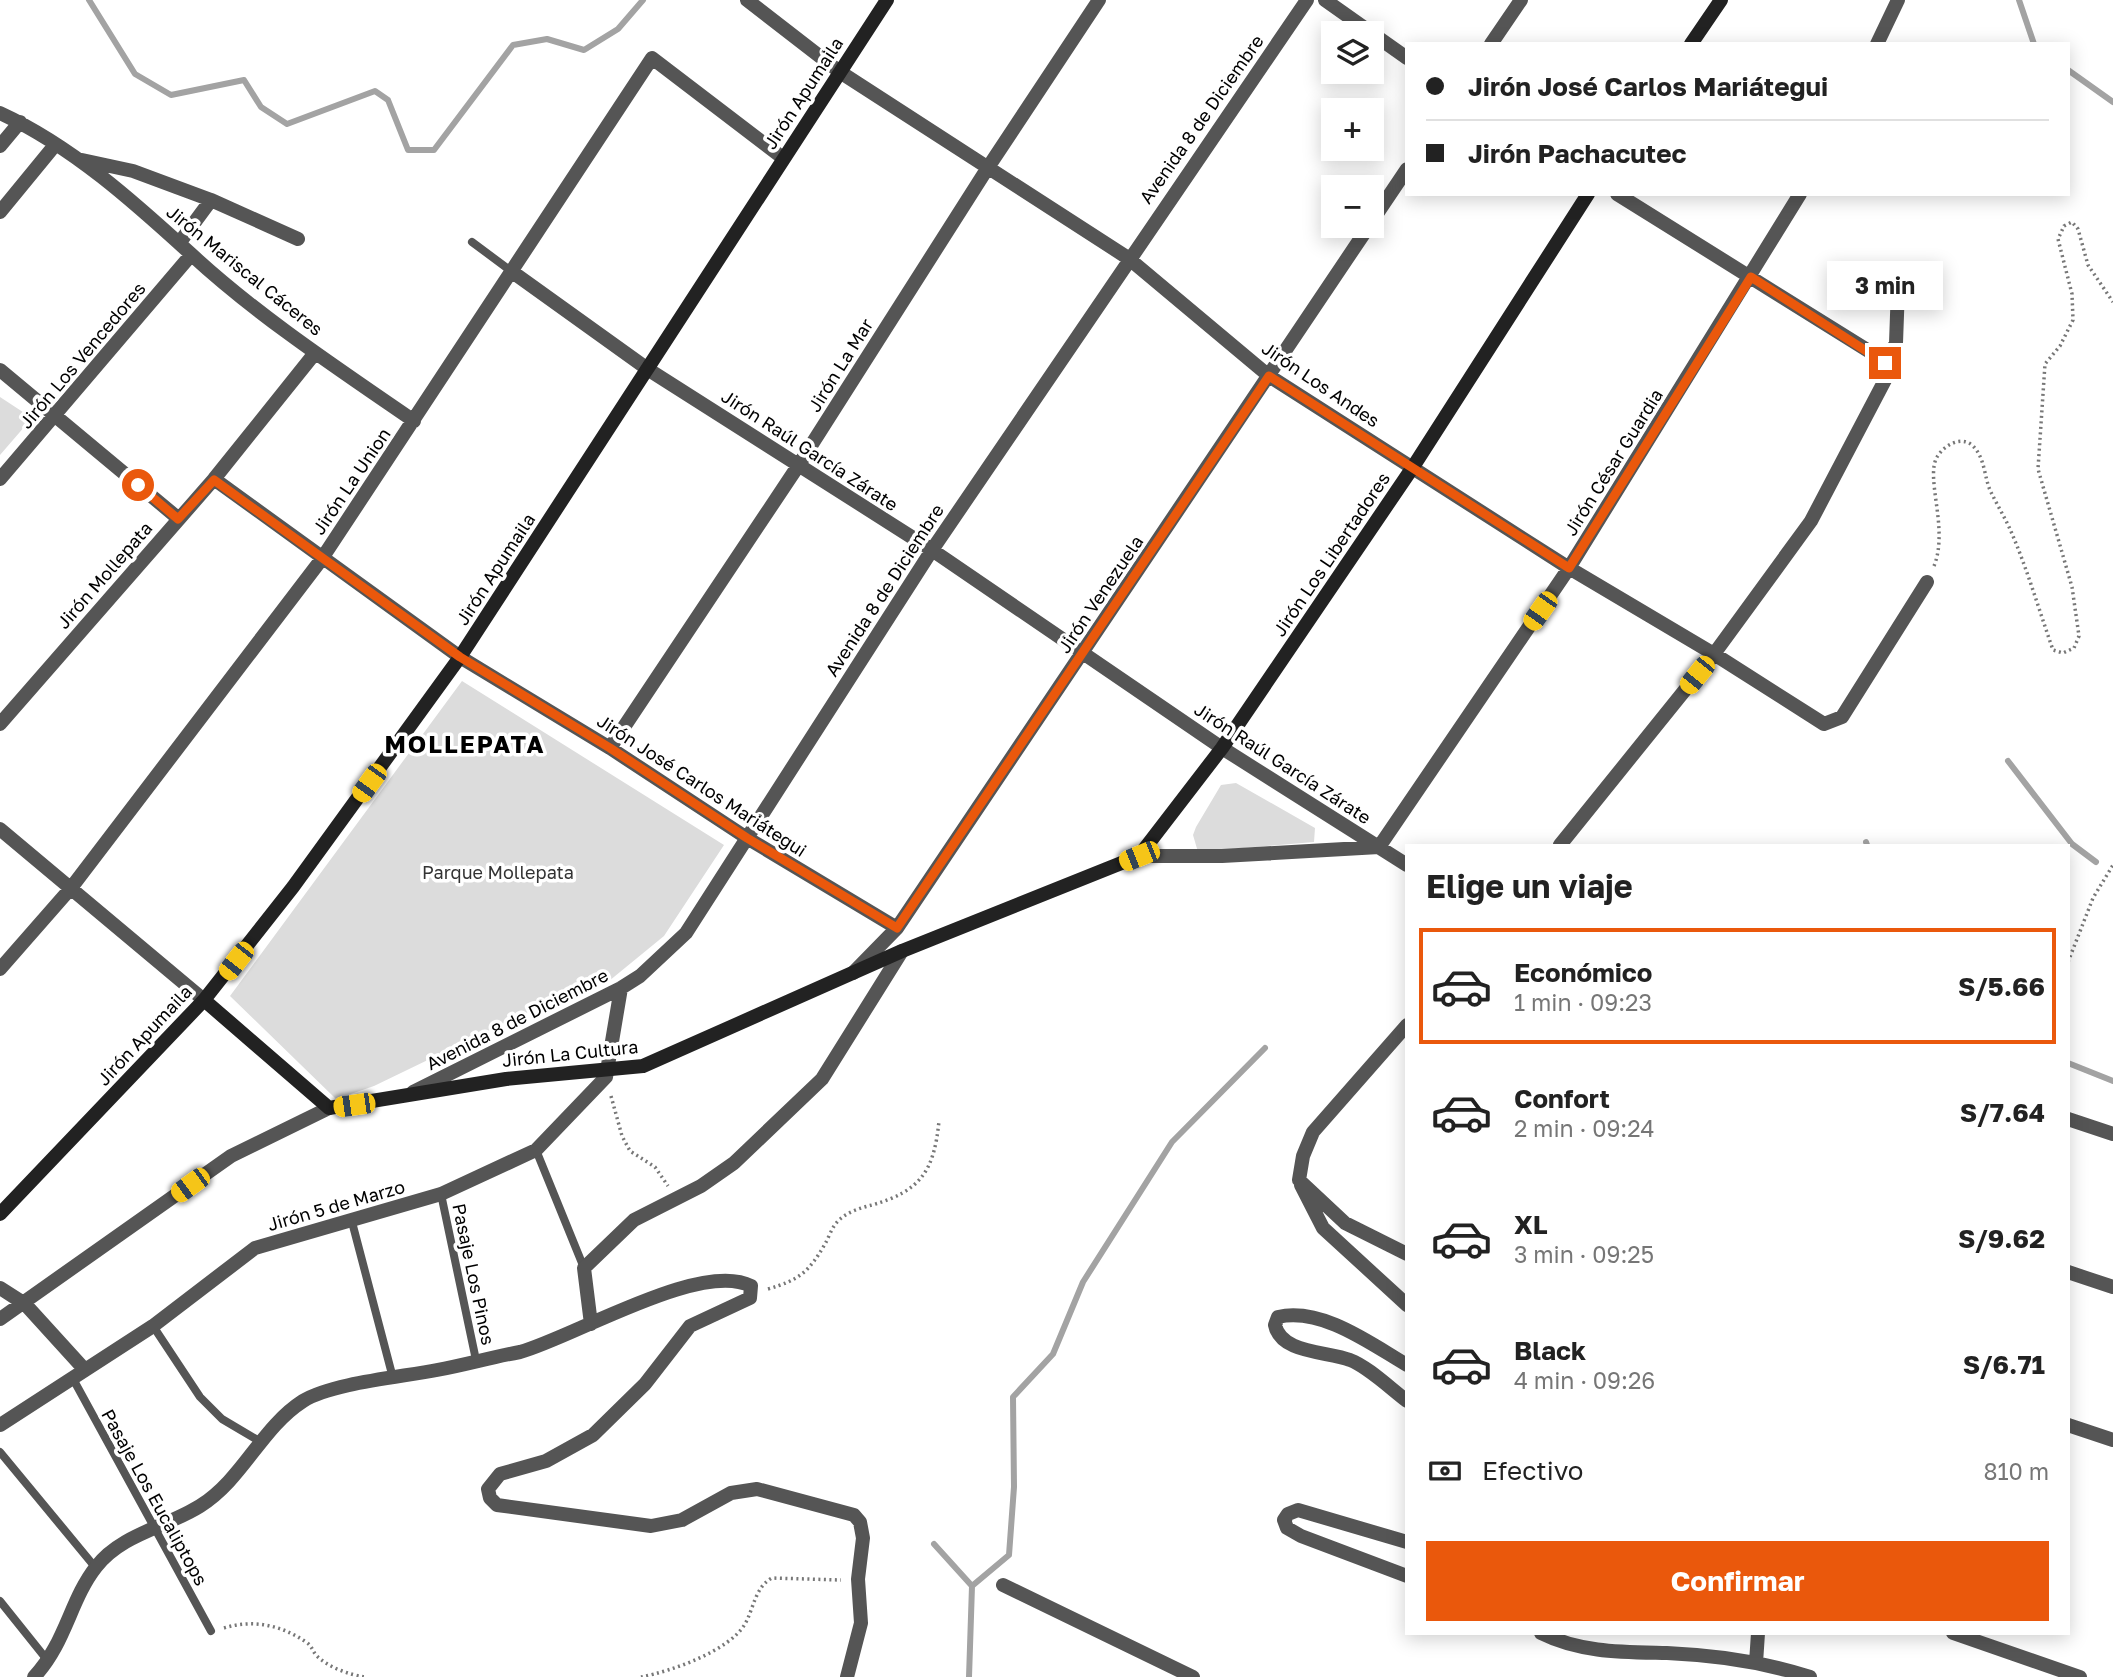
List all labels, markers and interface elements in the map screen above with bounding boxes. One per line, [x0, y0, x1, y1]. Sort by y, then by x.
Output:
map controls [1321, 21, 1384, 238]
button: layers [1321, 21, 1384, 84]
street label: Avenida 8 de Diciembre [1134, 30, 1268, 208]
street label: Jirón Apumaila [759, 33, 847, 153]
text: Jirón José Carlos Mariátegui [1468, 71, 1828, 102]
button: + [1321, 98, 1384, 161]
text: Jirón Pachacutec [1468, 138, 1687, 169]
button: − [1321, 175, 1384, 238]
street label: Jirón Mariscal Cáceres [162, 200, 328, 340]
callout: 3 min [1827, 262, 1943, 310]
text: 3 min [1855, 271, 1915, 299]
street label: Jirón Los Vencedores [14, 277, 150, 433]
street label: Jirón La Mar [803, 314, 877, 416]
street label: Jirón Los Andes [1258, 337, 1384, 431]
route end [1869, 347, 1901, 379]
street label: Jirón Raúl García Zárate [718, 385, 902, 515]
street label: Jirón César Guardia [1559, 385, 1667, 539]
street label: Jirón La Union [307, 423, 395, 539]
street label: Jirón Los Libertadores [1268, 468, 1394, 640]
route start [122, 469, 154, 501]
street label: Avenida 8 de Diciembre [820, 500, 948, 680]
street label: Jirón Apumaila [451, 509, 539, 629]
street label: Jirón Mollepata [52, 517, 156, 633]
street label: Jirón Venezuela [1052, 531, 1148, 657]
car [1520, 588, 1561, 634]
car [1676, 652, 1719, 698]
street label: Jirón Raúl García Zárate [1191, 698, 1375, 828]
street label: Jirón José Carlos Mariátegui [593, 709, 811, 861]
district label: MOLLEPATA [384, 729, 546, 758]
car [349, 760, 390, 806]
car [1116, 838, 1163, 874]
park label: Parque Mollepata [422, 861, 574, 883]
text: Elige un viaje [1426, 867, 1633, 905]
car [215, 938, 258, 984]
icon: car [1430, 955, 1493, 1018]
text: Económico [1514, 957, 1652, 988]
street label: Avenida 8 de Diciembre [422, 964, 612, 1074]
text: S/5.66 [1958, 971, 2045, 1002]
street label: Jirón Apumaila [92, 980, 196, 1090]
text: 1 min · 09:23 [1514, 988, 1652, 1016]
street label: Jirón La Cultura [501, 1035, 639, 1071]
icon: car [1430, 1081, 1493, 1144]
text: Confort [1514, 1083, 1610, 1114]
car [332, 1092, 377, 1118]
text: S/7.64 [1960, 1097, 2045, 1128]
text: 2 min · 09:24 [1514, 1114, 1655, 1142]
car [167, 1164, 214, 1206]
street label: Jirón 5 de Marzo [265, 1175, 407, 1235]
street label: Pasaje Los Pinos [448, 1201, 500, 1347]
icon: car [1430, 1207, 1493, 1270]
text: XL [1514, 1209, 1548, 1240]
text: S/9.62 [1958, 1223, 2045, 1254]
text: 3 min · 09:25 [1514, 1240, 1654, 1268]
icon: car [1430, 1333, 1493, 1396]
text: Black [1514, 1335, 1586, 1366]
text: S/6.71 [1963, 1349, 2045, 1380]
text: 4 min · 09:26 [1514, 1366, 1655, 1394]
street label: Pasaje Los Eucaliptops [97, 1405, 213, 1589]
icon: cash [1426, 1452, 1464, 1490]
text: Efectivo [1482, 1455, 1583, 1486]
text: 810 m [1983, 1457, 2049, 1485]
button: Confirmar [1426, 1541, 2049, 1621]

